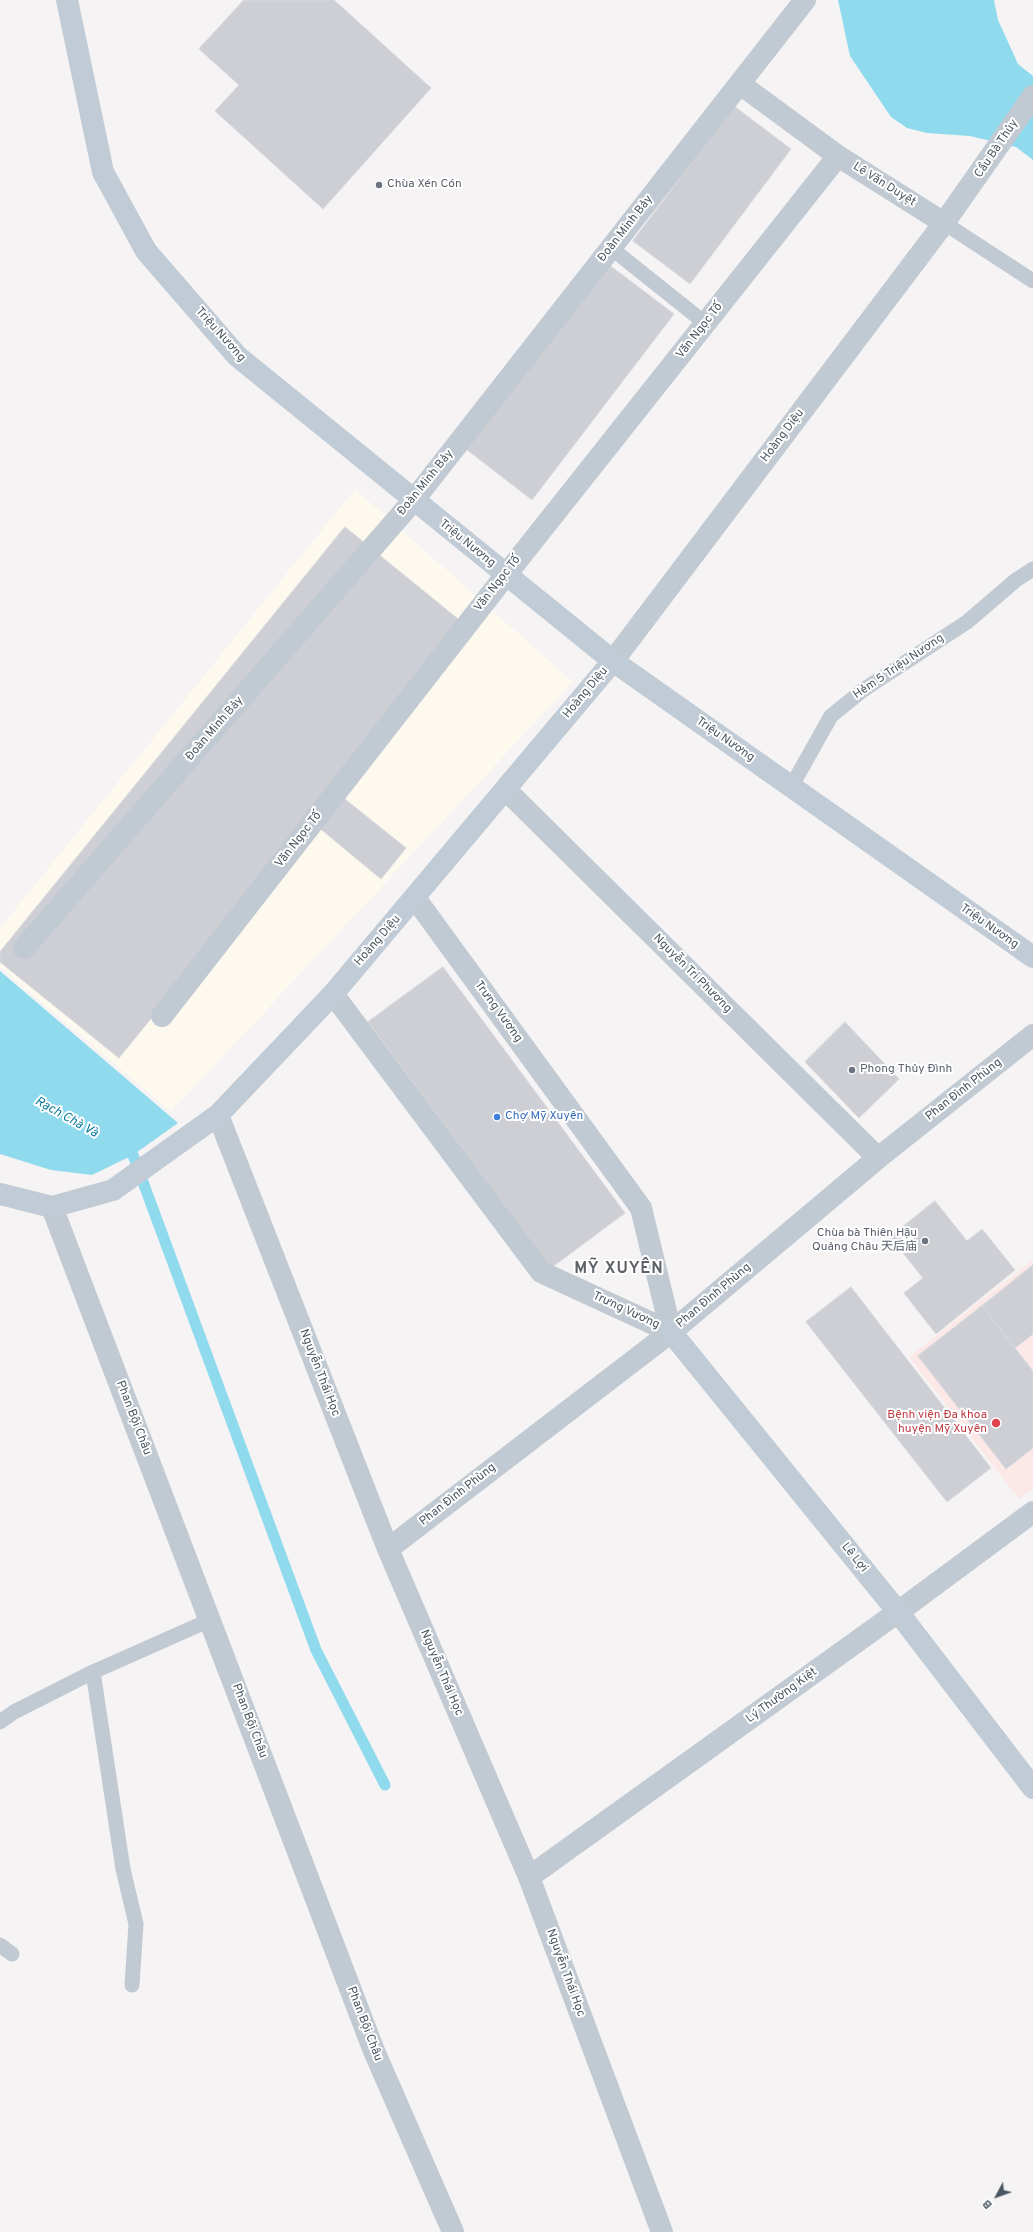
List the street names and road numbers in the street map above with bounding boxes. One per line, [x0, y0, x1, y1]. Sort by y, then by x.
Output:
street label: Cầu Bà Thủy [972, 117, 1022, 181]
street label: Lê Văn Duyệt [850, 160, 918, 210]
street label: Đoàn Minh Bảy [596, 193, 656, 265]
street label: Văn Ngọc Tố [674, 300, 726, 362]
street label: Triệu Nương [192, 305, 248, 365]
street label: Hoàng Diệu [758, 407, 808, 465]
street label: Đoàn Minh Bảy [395, 447, 457, 519]
street label: Triệu Nương [436, 517, 498, 571]
street label: Văn Ngọc Tố [472, 553, 524, 615]
street label: Hẻm 5 Triệu Nương [851, 631, 947, 703]
street label: Hoàng Diệu [560, 664, 612, 722]
street label: Đoàn Minh Bảy [183, 694, 247, 764]
street label: Triệu Nương [693, 715, 757, 765]
street label: Văn Ngọc Tố [273, 809, 325, 871]
street label: Triệu Nương [957, 902, 1021, 952]
street label: Hoàng Diệu [352, 913, 404, 969]
street label: Nguyễn Tri Phương [650, 932, 734, 1016]
street label: Trưng Vương [471, 979, 525, 1045]
street label: Phan Đình Phùng [923, 1056, 1005, 1124]
street label: Phan Đình Phùng [674, 1261, 754, 1331]
street label: Trưng Vương [590, 1289, 662, 1333]
street label: Nguyễn Thái Học [296, 1327, 342, 1419]
street label: Phan Bội Châu [112, 1379, 154, 1457]
street label: Phan Đình Phùng [417, 1461, 499, 1529]
street label: Lê Lợi [838, 1540, 870, 1576]
street label: Nguyễn Thái Học [416, 1628, 466, 1718]
street label: Lý Thường Kiệt [744, 1665, 820, 1727]
street label: Phan Bội Châu [228, 1682, 270, 1760]
street label: Nguyễn Thái Học [542, 1927, 588, 2019]
street label: Phan Bội Châu [343, 1985, 385, 2063]

